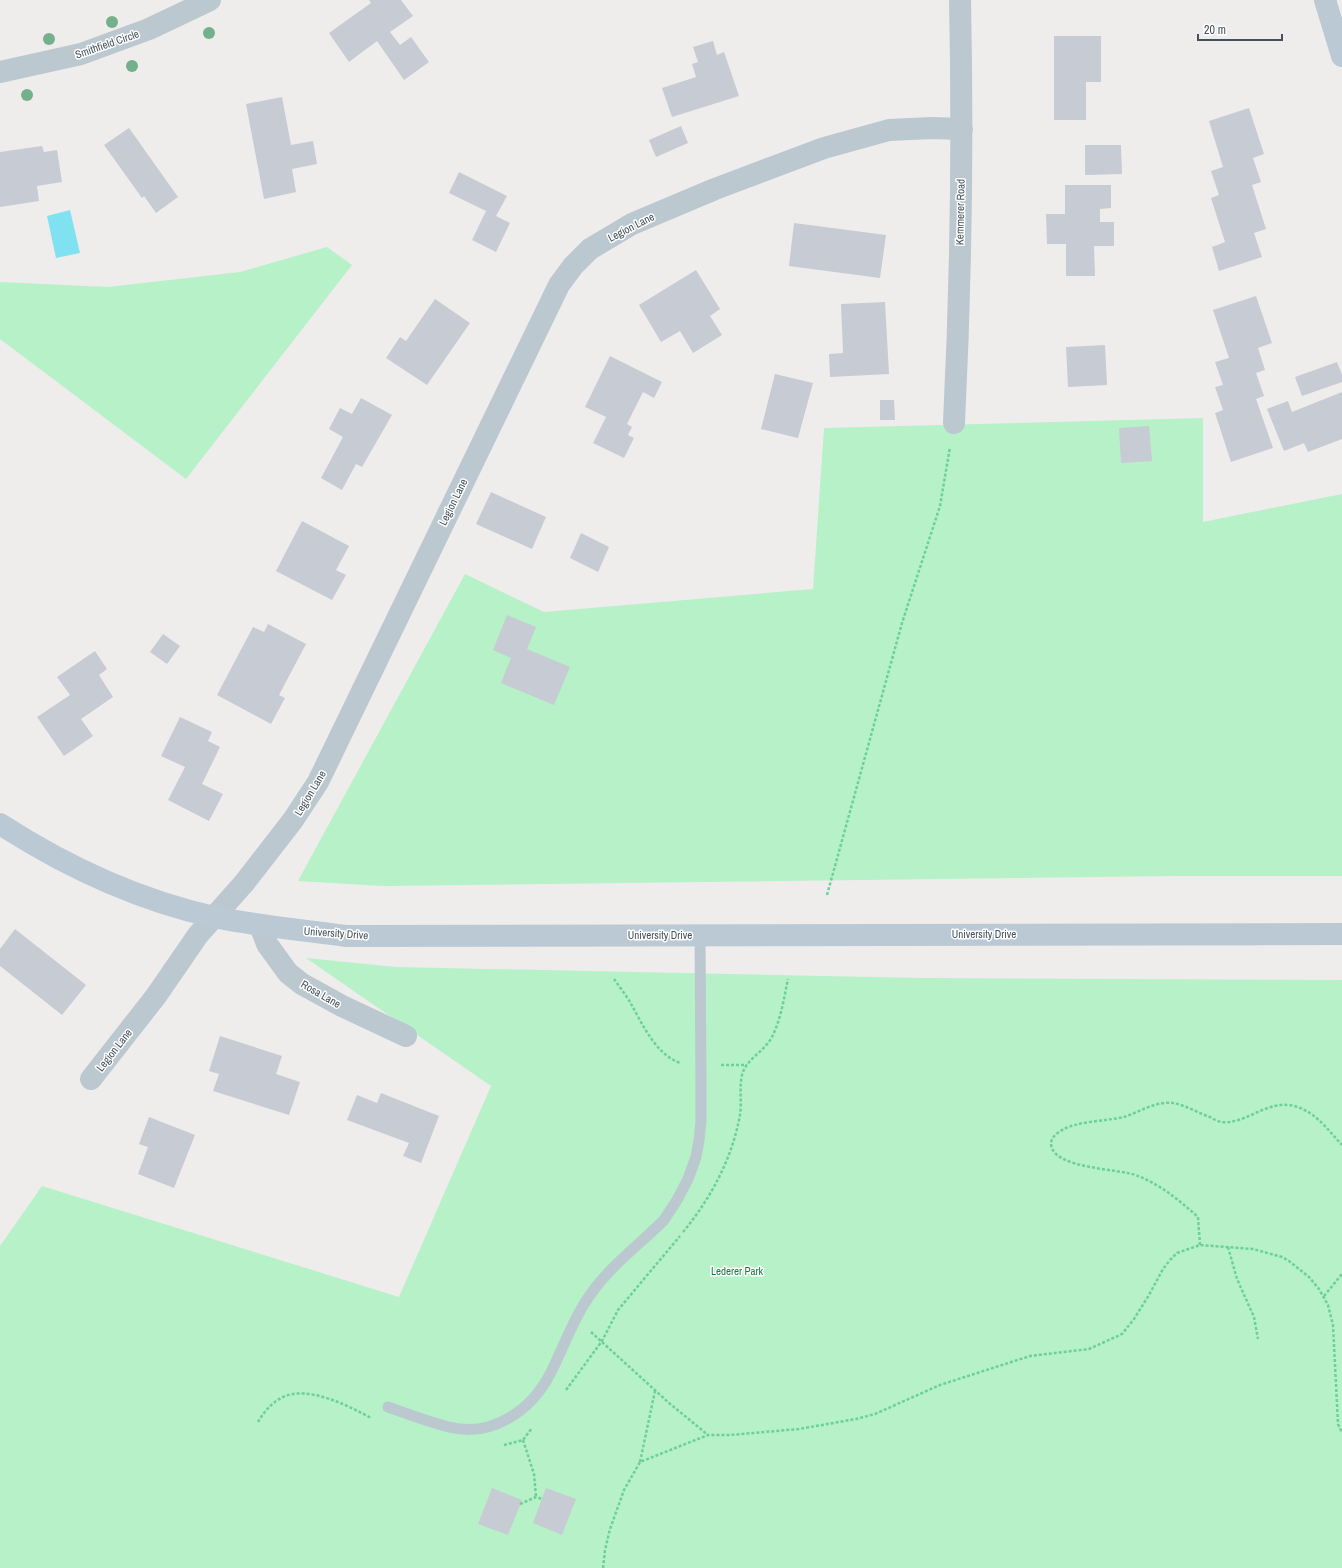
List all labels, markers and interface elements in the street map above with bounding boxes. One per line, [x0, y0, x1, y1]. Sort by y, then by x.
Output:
scale bar [1198, 16, 1282, 42]
text: 20 m [1204, 22, 1226, 38]
street label: Smithfield Circle [73, 27, 141, 61]
street label: Kemmerer Road [952, 179, 968, 245]
street label: Legion Lane [605, 209, 657, 245]
street label: Legion Lane [436, 476, 470, 528]
street label: Legion Lane [291, 768, 329, 818]
street label: University Drive [303, 924, 369, 942]
street label: University Drive [952, 927, 1016, 941]
street label: University Drive [628, 928, 692, 942]
street label: Rosa Lane [299, 977, 343, 1011]
street label: Legion Lane [93, 1026, 135, 1074]
park label: Lederer Park [711, 1264, 764, 1278]

